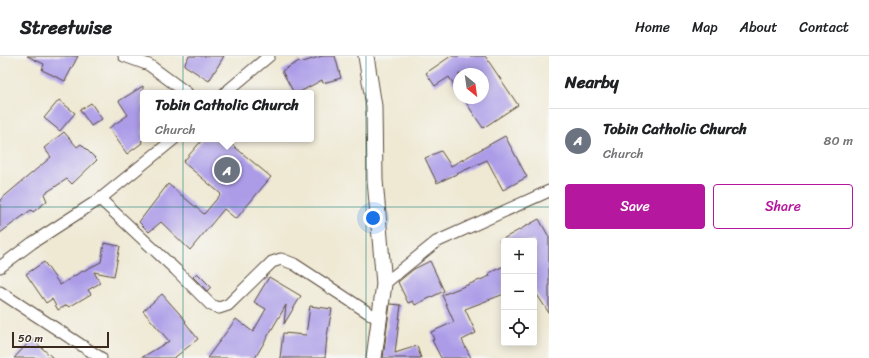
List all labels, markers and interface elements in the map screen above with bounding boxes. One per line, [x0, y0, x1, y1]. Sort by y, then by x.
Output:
text: Streetwise [20, 11, 112, 44]
text: Home [635, 15, 670, 40]
text: Map [692, 15, 718, 40]
text: About [740, 15, 777, 40]
text: Contact [799, 15, 849, 40]
text: Nearby [565, 67, 619, 97]
north arrow [453, 68, 489, 104]
popup [140, 90, 314, 142]
text: Tobin Catholic Church [155, 92, 299, 118]
text: Tobin Catholic Church [603, 116, 747, 142]
text: Church [155, 118, 196, 141]
text: A [574, 129, 582, 152]
text: 80 m [824, 129, 853, 152]
text: Church [603, 142, 644, 165]
pin: A [214, 155, 240, 185]
button: Save [565, 184, 705, 229]
button: Share [713, 184, 853, 229]
your location [363, 208, 383, 228]
map controls [501, 238, 537, 346]
button: + [501, 238, 537, 274]
button: − [501, 274, 537, 310]
button: locate [501, 310, 537, 346]
text: 50 m [18, 329, 43, 348]
scale bar [12, 330, 109, 349]

